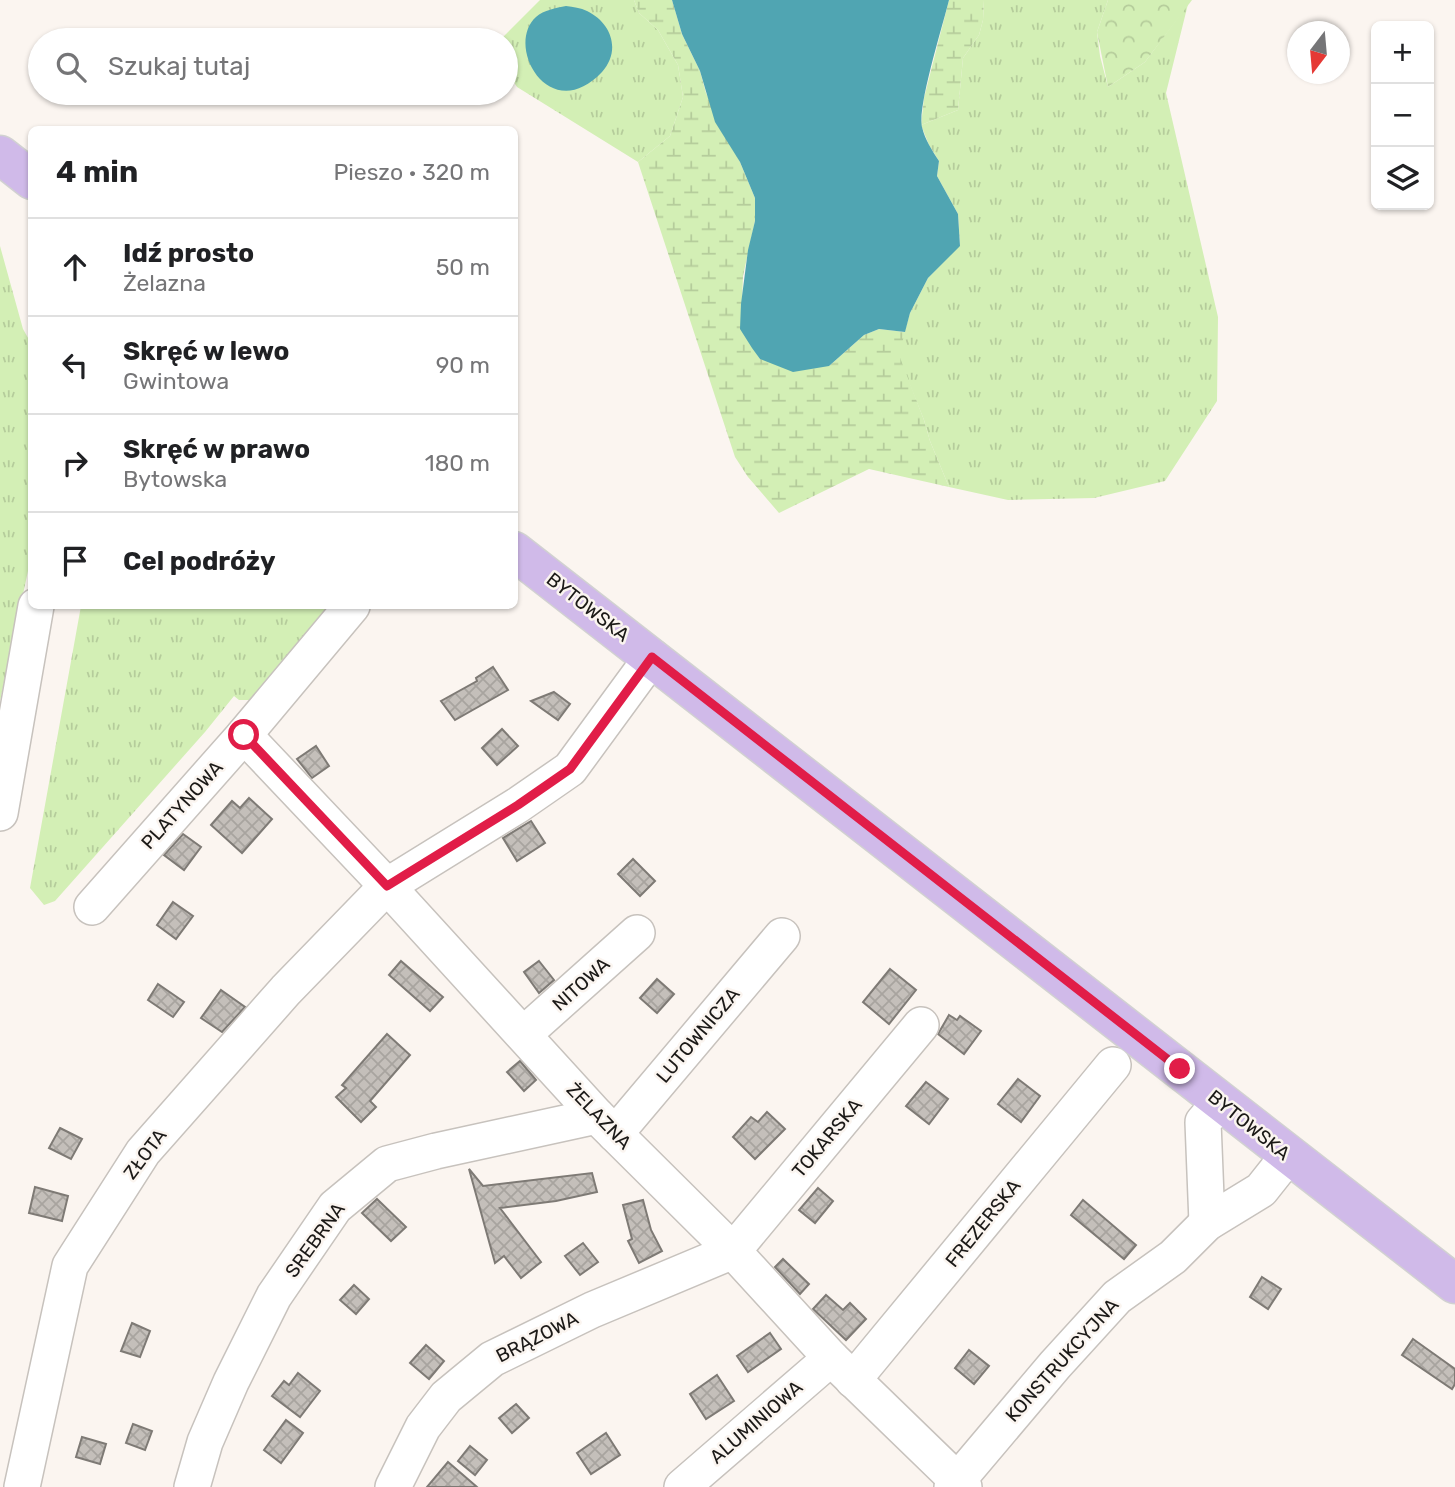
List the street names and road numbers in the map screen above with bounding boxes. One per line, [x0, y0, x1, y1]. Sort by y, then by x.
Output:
street label: BYTOWSKA [542, 567, 634, 647]
street label: PLATYNOWA [136, 756, 228, 854]
street label: NITOWA [548, 952, 615, 1016]
street label: LUTOWNICZA [651, 982, 745, 1087]
street label: ŻELAZNA [562, 1078, 637, 1154]
street label: BYTOWSKA [1203, 1085, 1295, 1165]
street label: TOKARSKA [787, 1094, 867, 1182]
street label: ZŁOTA [119, 1124, 171, 1184]
street label: FREZERSKA [941, 1174, 1026, 1272]
street label: SREBRNA [280, 1198, 350, 1282]
street label: KONSTRUKCYJNA [1001, 1293, 1124, 1426]
street label: BRĄZOWA [492, 1306, 582, 1368]
street label: ALUMINIOWA [705, 1375, 807, 1468]

